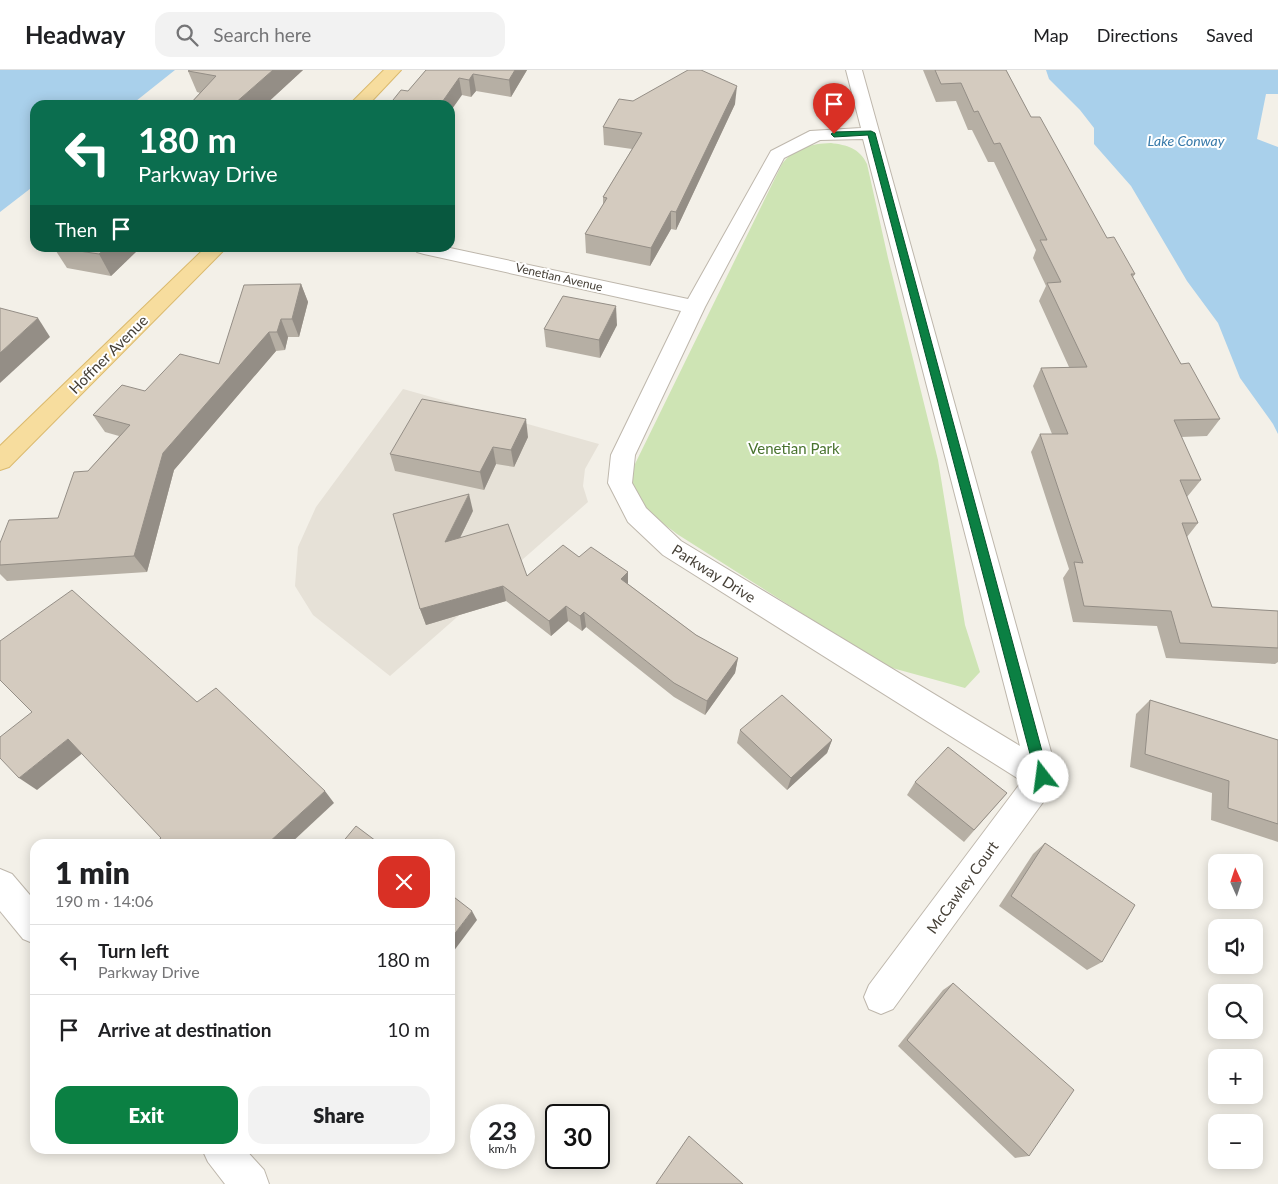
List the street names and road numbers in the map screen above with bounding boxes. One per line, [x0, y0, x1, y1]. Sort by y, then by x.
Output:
street label: Venetian Avenue [514, 260, 604, 294]
street label: Hoffner Avenue [65, 311, 151, 397]
street label: Parkway Drive [669, 540, 759, 606]
street label: McCawley Court [922, 837, 1002, 937]

